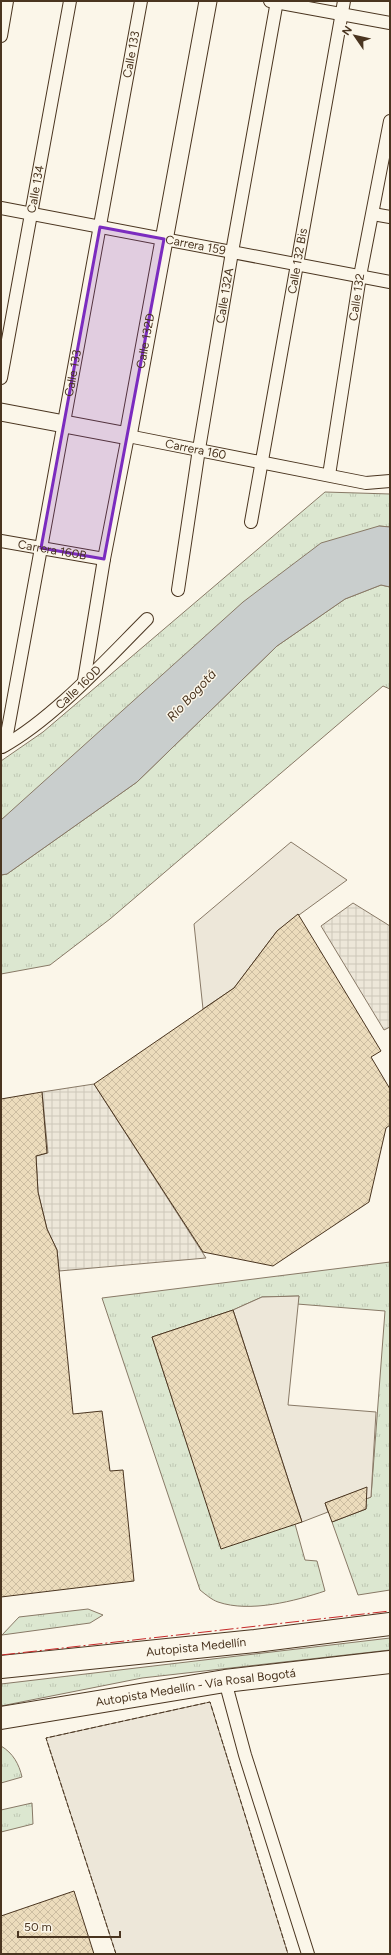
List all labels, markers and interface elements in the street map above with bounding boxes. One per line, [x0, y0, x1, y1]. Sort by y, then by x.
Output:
north arrow [335, 16, 375, 56]
text: N [339, 24, 355, 38]
street label: Calle 133 [120, 30, 142, 79]
street label: Calle 134 [24, 163, 47, 214]
street label: Calle 132 Bis [285, 227, 310, 295]
street label: Carrera 159 [164, 232, 227, 258]
street label: Calle 132A [213, 267, 236, 324]
street label: Calle 132 [346, 272, 367, 322]
street label: Calle 132D [134, 312, 157, 370]
street label: Calle 133 [62, 348, 84, 398]
street label: Carrera 160 [164, 436, 228, 462]
street label: Carrera 160B [17, 537, 88, 563]
street label: Calle 160D [53, 663, 104, 712]
water label: Río Bogotá [164, 666, 219, 724]
street label: Autopista Medellín [145, 1635, 247, 1659]
street label: Autopista Medellín - Vía Rosal Bogotá [94, 1666, 297, 1709]
scale bar [18, 1913, 120, 1939]
text: 50 m [24, 1920, 52, 1934]

